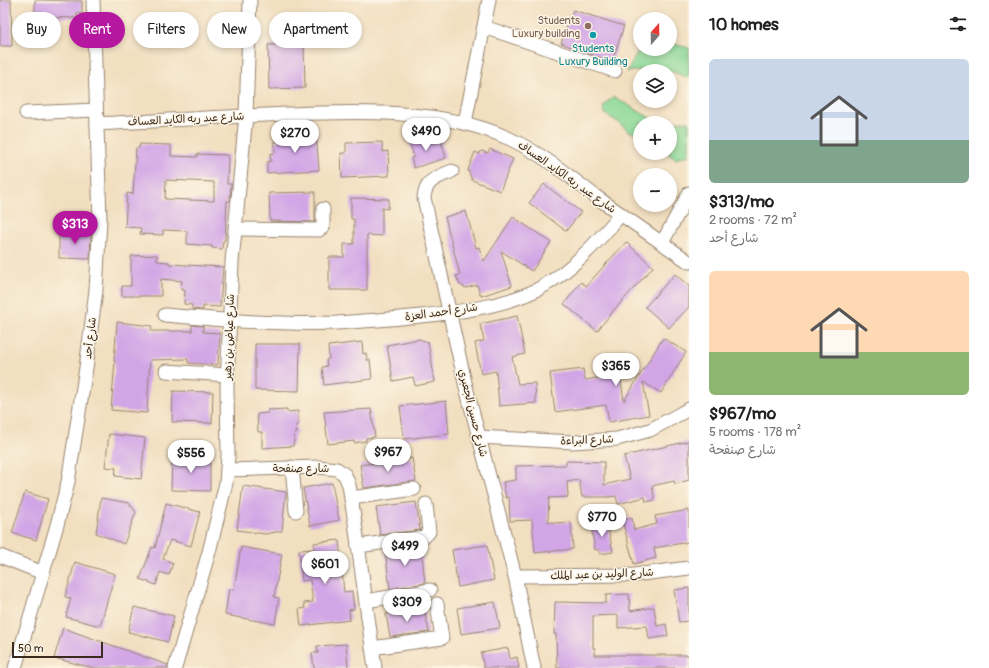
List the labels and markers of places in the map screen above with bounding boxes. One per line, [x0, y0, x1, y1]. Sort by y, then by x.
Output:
place label: Students Luxury building [512, 14, 580, 40]
marker: Students Luxury building [583, 21, 593, 31]
marker: Students Luxury Building [588, 30, 598, 40]
place label: Students Luxury Building [558, 42, 628, 68]
pin: $490 [402, 118, 450, 152]
pin: $270 [271, 120, 319, 154]
pin: $313 [51, 211, 99, 245]
pin: $365 [592, 353, 640, 387]
pin: $967 [364, 439, 412, 473]
pin: $556 [167, 440, 215, 474]
pin: $770 [578, 504, 626, 538]
pin: $499 [381, 533, 429, 567]
pin: $601 [301, 551, 349, 585]
pin: $309 [383, 589, 431, 623]

